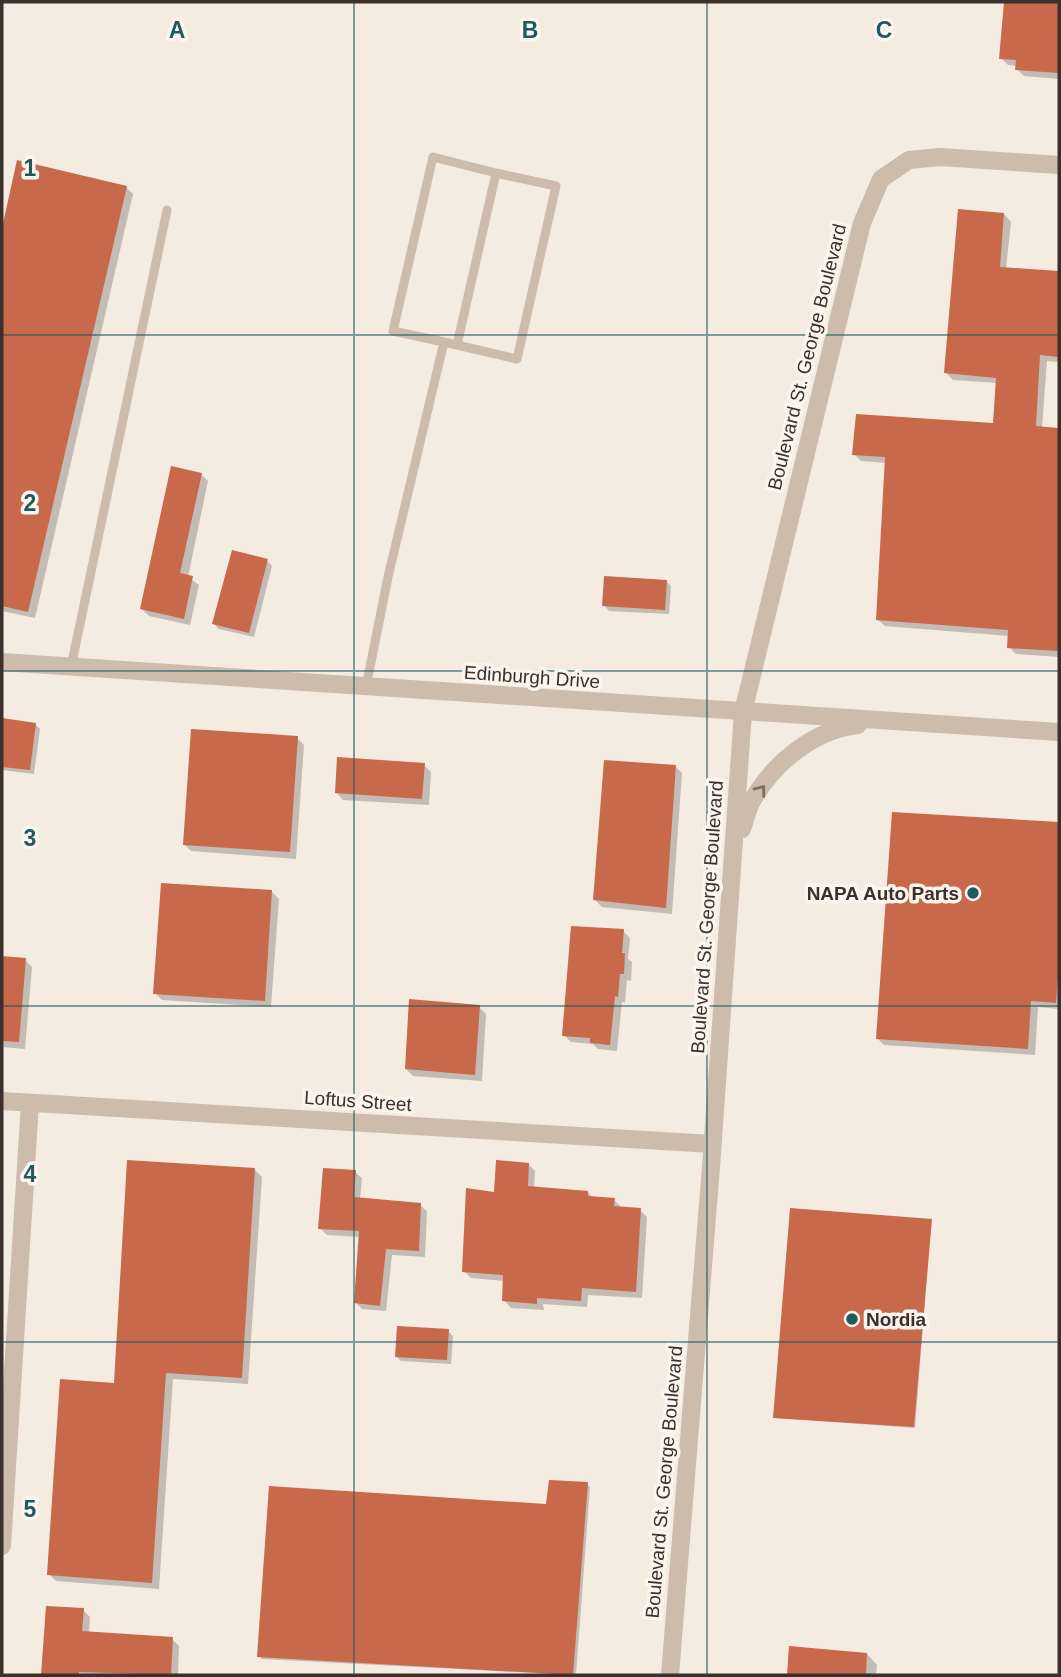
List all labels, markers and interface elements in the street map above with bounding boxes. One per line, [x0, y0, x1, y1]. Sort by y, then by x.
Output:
text: A [169, 17, 185, 43]
text: B [522, 17, 538, 43]
text: C [876, 17, 892, 43]
text: 1 [24, 155, 37, 181]
street label: Boulevard St. George Boulevard [764, 222, 850, 492]
text: 2 [24, 490, 36, 516]
street label: Edinburgh Drive [463, 662, 601, 692]
street label: Boulevard St. George Boulevard [687, 780, 727, 1054]
one-way arrow [752, 785, 765, 798]
text: 3 [24, 825, 36, 851]
place label: NAPA Auto Parts [807, 883, 959, 904]
marker: NAPA Auto Parts [965, 885, 981, 901]
street label: Loftus Street [304, 1087, 413, 1115]
text: 4 [24, 1161, 37, 1187]
place label: Nordia [866, 1309, 927, 1330]
marker: Nordia [844, 1311, 860, 1327]
street label: Boulevard St. George Boulevard [642, 1345, 686, 1619]
text: 5 [24, 1496, 37, 1522]

